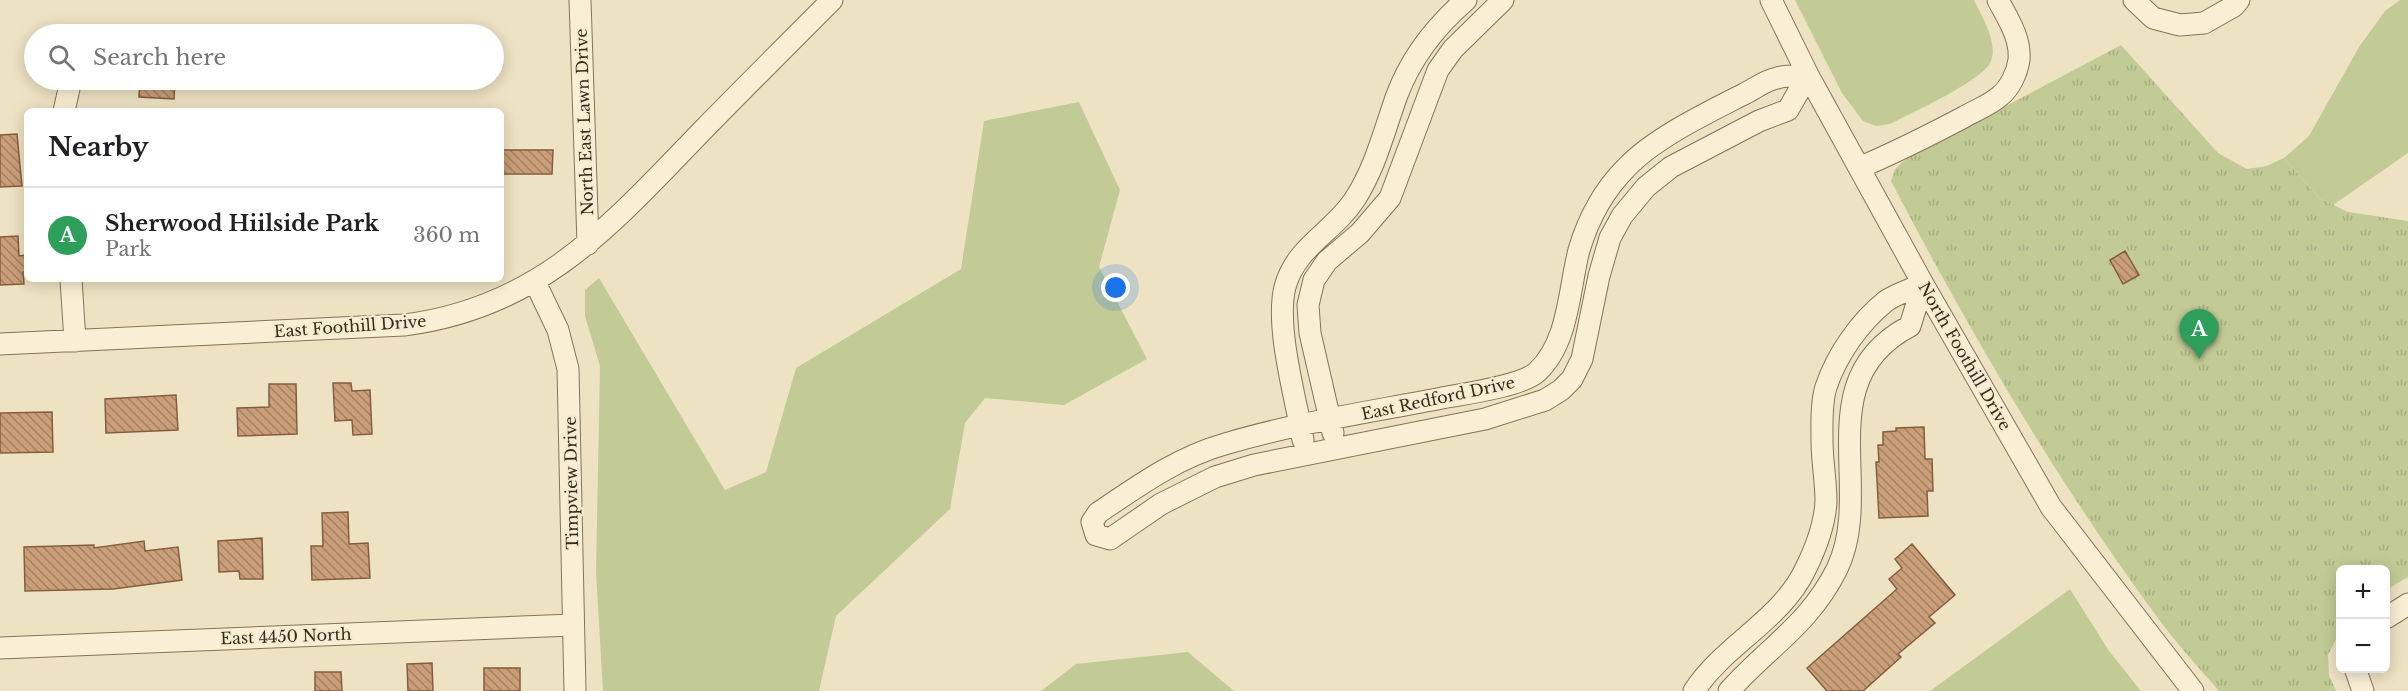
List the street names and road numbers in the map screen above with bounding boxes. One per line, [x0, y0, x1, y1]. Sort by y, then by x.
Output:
street label: North East Lawn Drive [571, 28, 597, 216]
street label: North Foothill Drive [1914, 278, 2016, 434]
street label: East Foothill Drive [273, 311, 427, 341]
street label: East Redford Drive [1359, 372, 1517, 424]
street label: Timpview Drive [560, 416, 582, 550]
street label: East 4450 North [220, 624, 352, 648]

